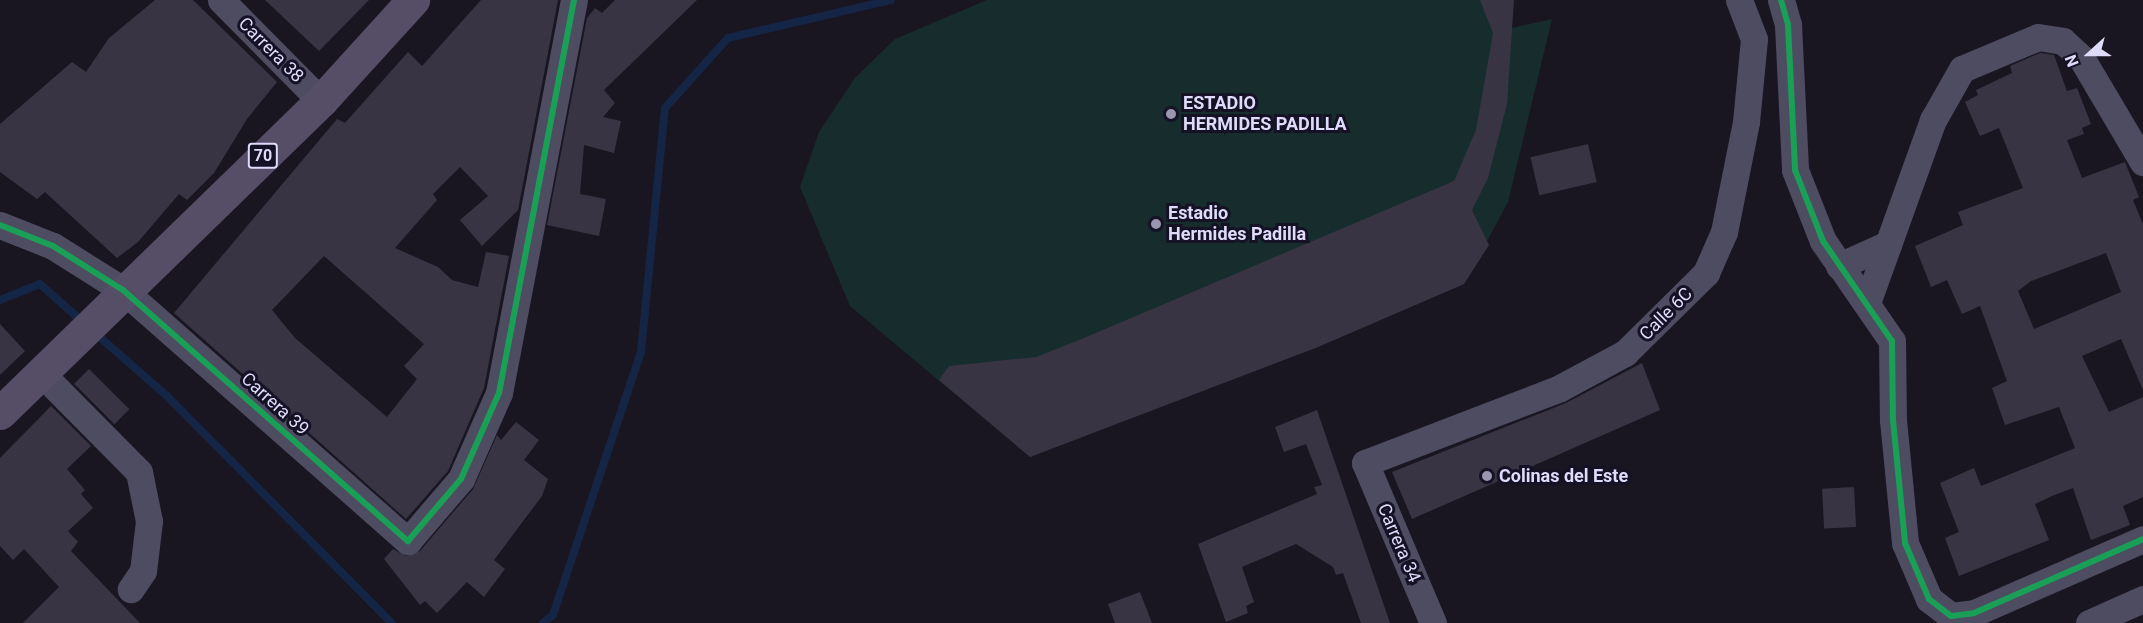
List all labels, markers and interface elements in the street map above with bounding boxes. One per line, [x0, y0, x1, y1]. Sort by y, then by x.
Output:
street label: Carrera 38 [234, 13, 308, 87]
north arrow [2059, 24, 2119, 84]
text: N [2061, 52, 2083, 69]
place label: ESTADIO HERMIDES PADILLA [1183, 93, 1347, 136]
marker: ESTADIO HERMIDES PADILLA [1164, 107, 1178, 121]
road number: 70 [246, 143, 280, 169]
place label: Estadio Hermides Padilla [1168, 203, 1306, 246]
marker: Estadio Hermides Padilla [1149, 217, 1163, 231]
street label: Calle 6C [1635, 283, 1697, 345]
street label: Carrera 39 [237, 368, 313, 440]
place label: Colinas del Este [1499, 465, 1628, 487]
marker: Colinas del Este [1480, 469, 1494, 483]
street label: Carrera 34 [1373, 500, 1425, 586]

